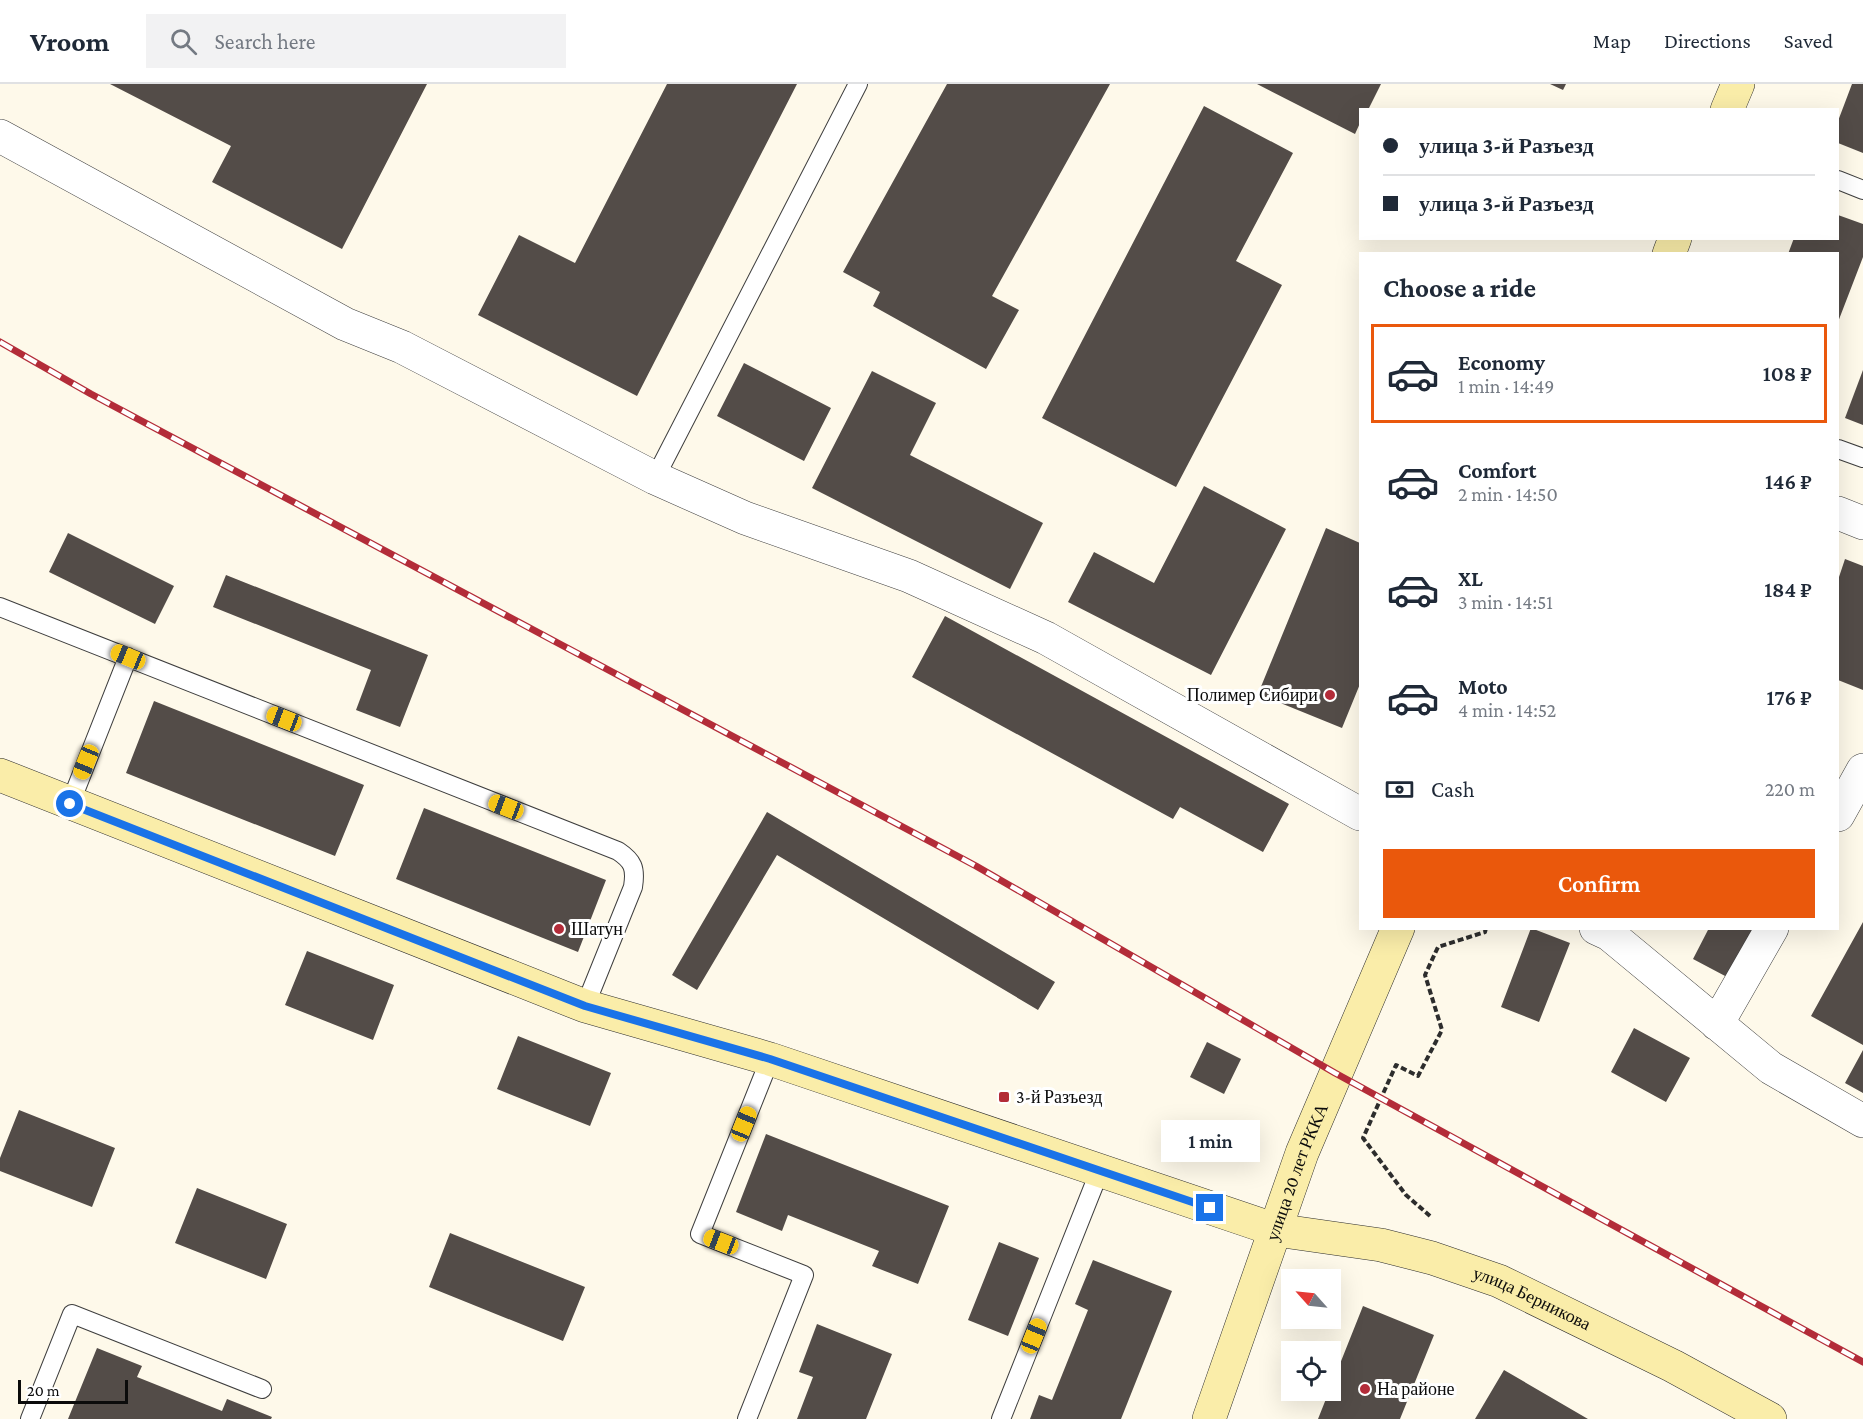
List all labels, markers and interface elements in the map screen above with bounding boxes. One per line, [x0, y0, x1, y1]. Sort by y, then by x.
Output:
search box [146, 14, 566, 68]
icon: search [167, 25, 200, 58]
text: Vroom [30, 26, 110, 57]
text: Search here [215, 29, 315, 54]
text: Map [1593, 29, 1631, 53]
text: Directions [1664, 29, 1751, 53]
text: Saved [1784, 29, 1833, 53]
text: улица 3-й Разъезд [1419, 133, 1594, 158]
text: улица 3-й Разъезд [1419, 191, 1594, 216]
text: Choose a ride [1383, 273, 1536, 303]
icon: car [1386, 347, 1440, 401]
text: Economy [1458, 350, 1545, 375]
text: 108 ₽ [1763, 361, 1812, 386]
text: 1 min · 14:49 [1458, 375, 1554, 397]
icon: car [1386, 455, 1440, 509]
text: Comfort [1458, 458, 1536, 483]
text: 146 ₽ [1765, 469, 1812, 494]
text: 2 min · 14:50 [1458, 483, 1558, 505]
icon: car [1386, 563, 1440, 617]
text: XL [1458, 566, 1483, 591]
text: 184 ₽ [1764, 577, 1812, 602]
text: 3 min · 14:51 [1458, 591, 1553, 613]
car [108, 642, 148, 672]
icon: car [1386, 671, 1440, 725]
text: Moto [1458, 674, 1508, 699]
place label: Полимер Сибири [1187, 685, 1318, 705]
text: 176 ₽ [1766, 685, 1812, 710]
marker: Полимер Сибири [1323, 688, 1337, 702]
text: 4 min · 14:52 [1458, 699, 1556, 721]
car [264, 704, 304, 734]
car [71, 742, 101, 782]
icon: cash [1383, 773, 1416, 806]
text: Cash [1431, 777, 1475, 802]
text: 220 m [1765, 778, 1815, 800]
route start [56, 790, 83, 817]
car [486, 792, 526, 822]
button: Confirm [1383, 849, 1815, 918]
place label: Шатун [571, 919, 623, 939]
marker: Шатун [552, 922, 566, 936]
place label: 3-й Разъезд [1016, 1087, 1102, 1107]
marker: 3-й Разъезд [997, 1090, 1011, 1104]
street label: улица 20 лет РККА [1262, 1100, 1332, 1244]
car [729, 1104, 759, 1144]
callout: 1 min [1160, 1121, 1260, 1163]
text: 1 min [1188, 1130, 1233, 1152]
route end [1196, 1194, 1223, 1221]
car [701, 1227, 741, 1257]
street label: улица Берникова [1470, 1263, 1594, 1334]
north arrow [1281, 1269, 1341, 1329]
map controls [1281, 1269, 1341, 1401]
car [1019, 1316, 1049, 1356]
button: locate [1281, 1341, 1341, 1401]
scale bar [18, 1377, 128, 1404]
place label: На районе [1377, 1379, 1455, 1399]
text: 20 m [27, 1382, 60, 1399]
marker: На районе [1358, 1382, 1372, 1396]

